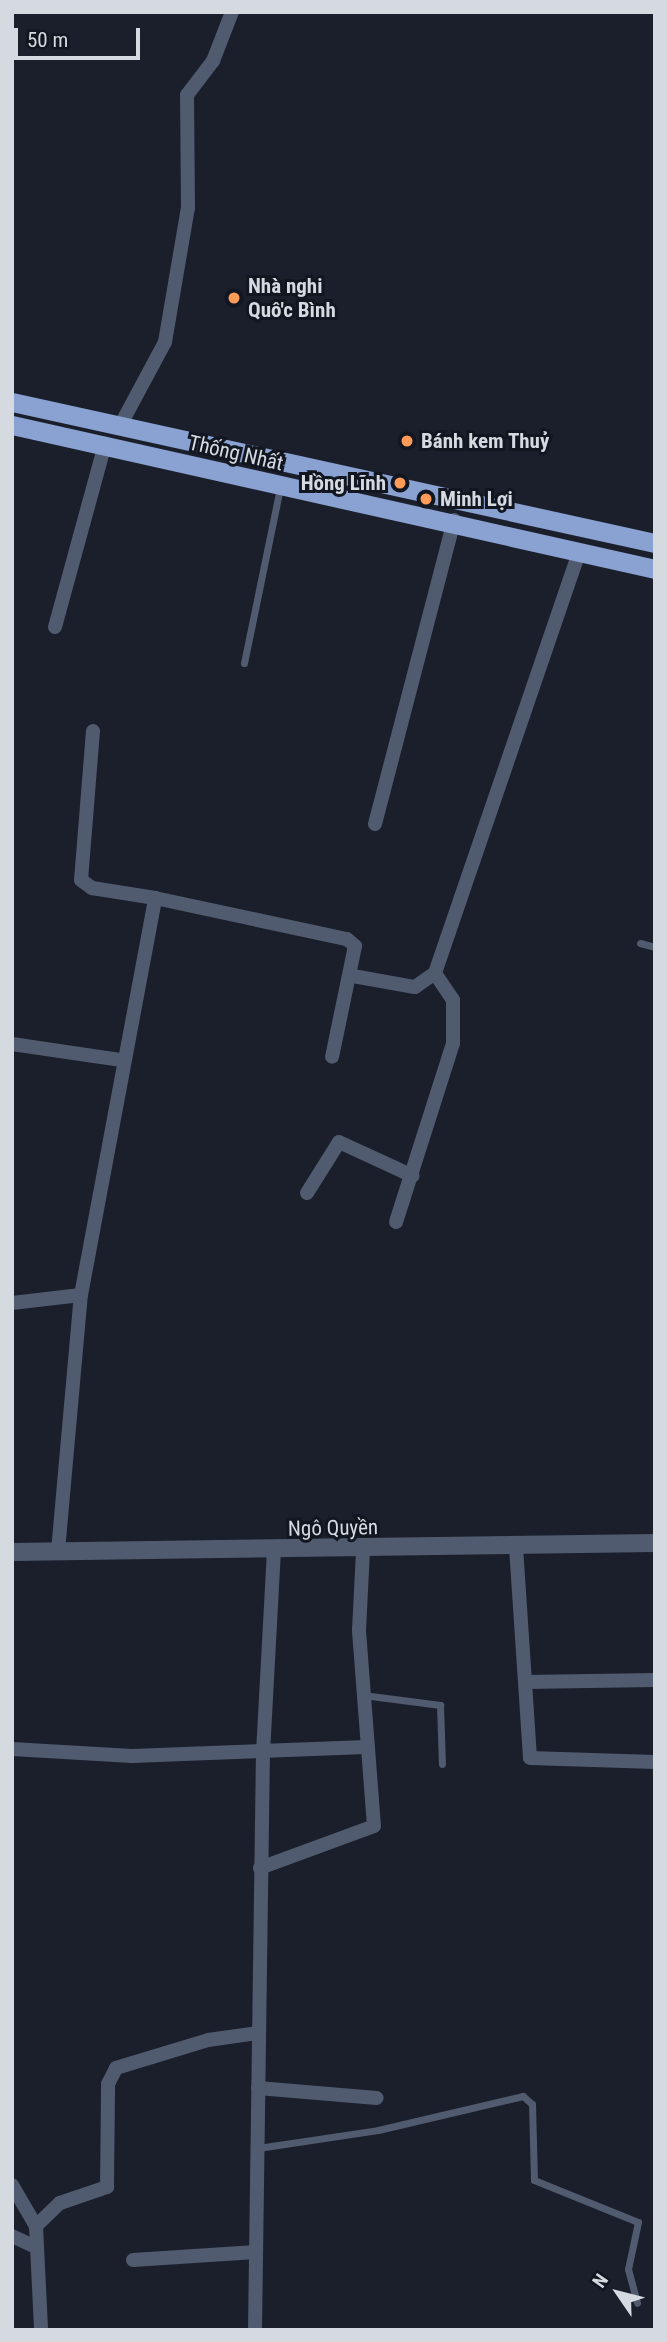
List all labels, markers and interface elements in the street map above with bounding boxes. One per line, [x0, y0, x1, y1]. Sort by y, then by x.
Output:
scale bar [18, 14, 144, 58]
text: 50 m [27, 28, 68, 52]
place label: Nhà nghi Quô'c Bình [248, 273, 336, 323]
marker: Nhà nghi Quô'c Bình [226, 290, 242, 306]
place label: Bánh kem Thuỷ [421, 428, 550, 454]
street label: Thống Nhất [186, 430, 286, 476]
marker: Bánh kem Thuỷ [399, 433, 415, 449]
place label: Hồng Lĩnh [301, 470, 386, 496]
marker: Hồng Lĩnh [392, 475, 408, 491]
place label: Minh Lợi [440, 486, 513, 512]
marker: Minh Lợi [418, 491, 434, 507]
street label: Ngô Quyền [288, 1515, 378, 1541]
north arrow [583, 2258, 653, 2328]
text: N [588, 2269, 613, 2292]

